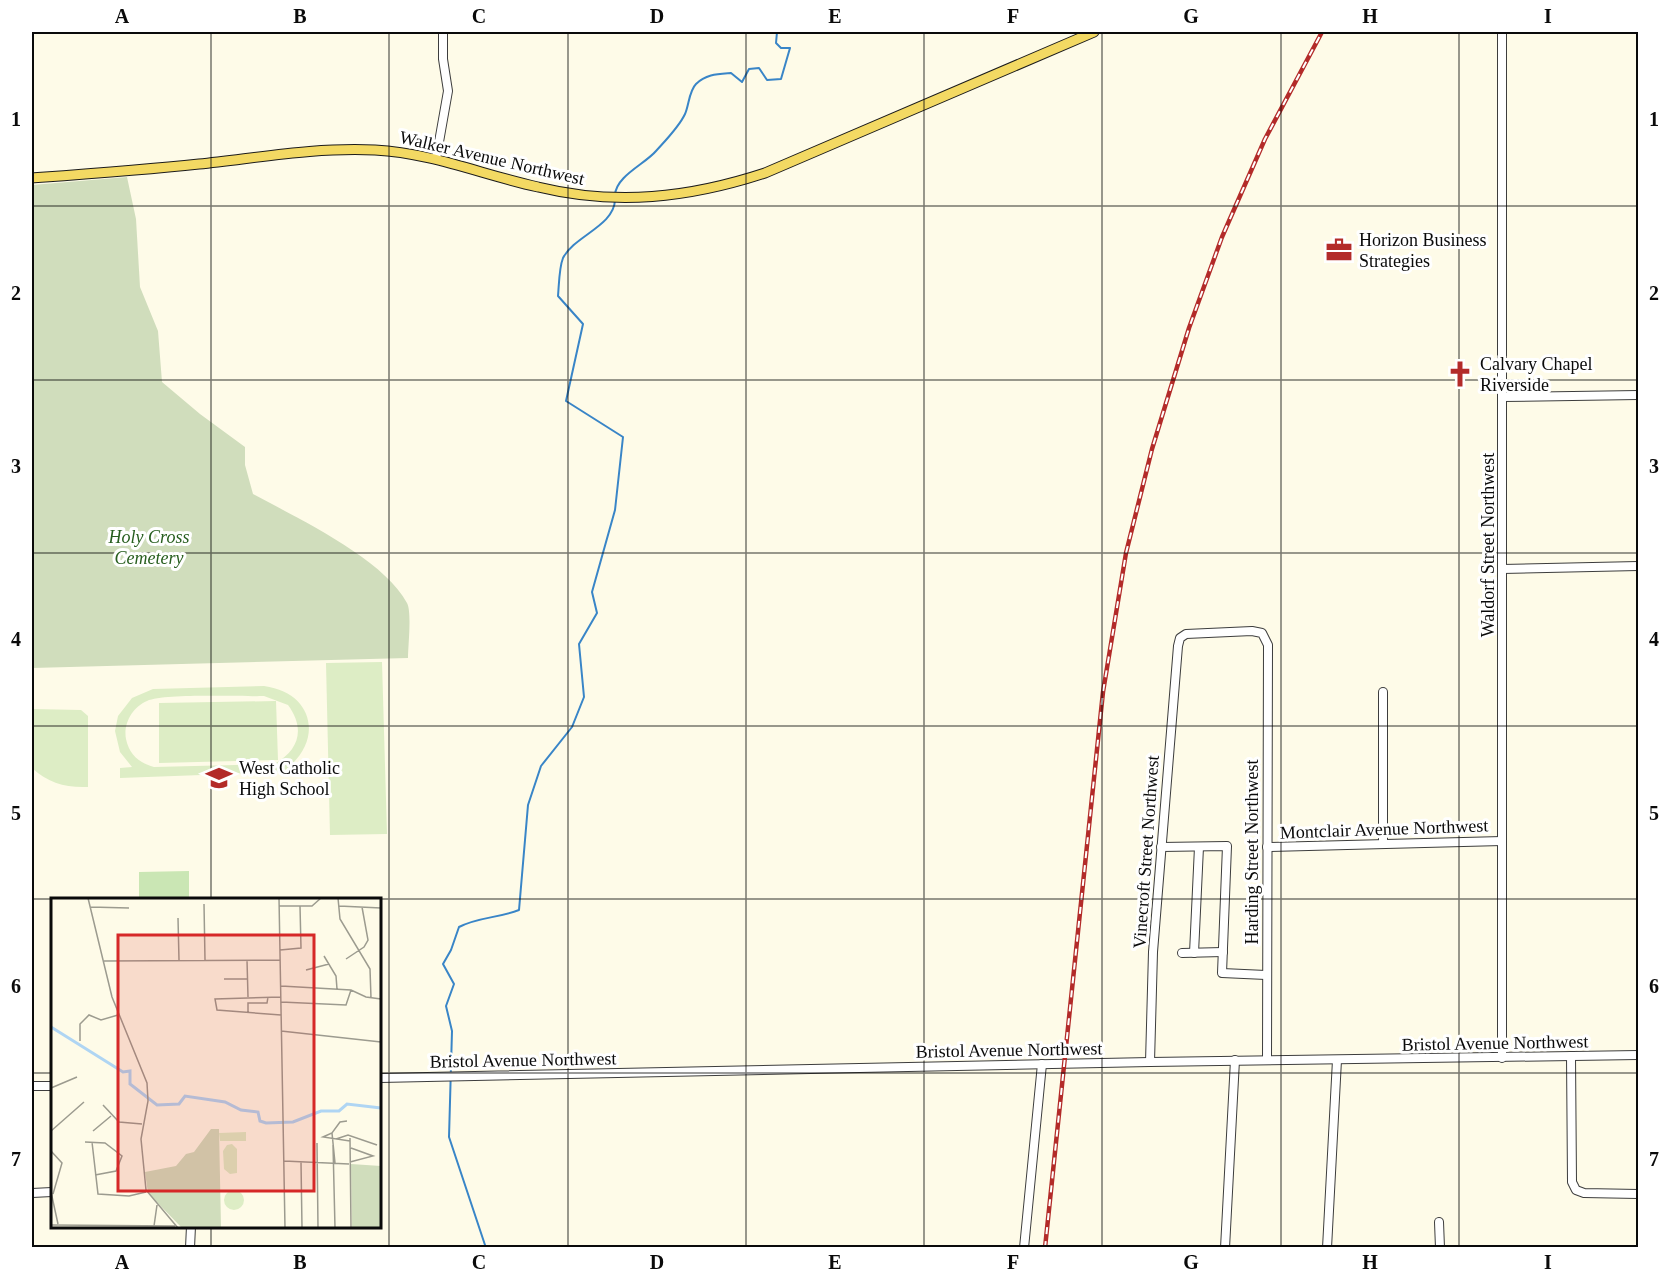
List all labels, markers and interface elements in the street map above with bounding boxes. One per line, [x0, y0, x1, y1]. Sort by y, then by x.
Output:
text: A [115, 5, 130, 27]
text: B [293, 5, 307, 27]
text: C [472, 5, 486, 27]
text: D [650, 5, 664, 27]
text: E [828, 5, 842, 27]
text: F [1007, 5, 1019, 27]
text: G [1183, 5, 1199, 27]
text: H [1362, 5, 1378, 27]
text: I [1544, 5, 1552, 27]
text: 1 [11, 108, 21, 130]
text: 1 [1649, 108, 1659, 130]
street label: Walker Avenue Northwest [398, 127, 586, 189]
place label: Horizon Business Strategies [1359, 230, 1487, 271]
office icon: Horizon Business Strategies [1324, 235, 1354, 265]
text: 2 [11, 282, 21, 304]
text: 2 [1649, 282, 1659, 304]
place label: Calvary Chapel Riverside [1480, 354, 1592, 395]
church icon: Calvary Chapel Riverside [1445, 359, 1475, 389]
street label: Waldorf Street Northwest [1478, 453, 1498, 637]
text: 3 [11, 455, 21, 477]
text: 3 [1649, 455, 1659, 477]
park label: Holy Cross Cemetery [108, 527, 189, 568]
text: 4 [11, 628, 21, 650]
text: 4 [1649, 628, 1659, 650]
street label: Vinecroft Street Northwest [1129, 755, 1163, 949]
place label: West Catholic High School [239, 758, 340, 799]
street label: Harding Street Northwest [1242, 760, 1262, 944]
school or university icon: West Catholic High School [204, 763, 234, 793]
text: 5 [11, 802, 21, 824]
text: 5 [1649, 802, 1659, 824]
street label: Montclair Avenue Northwest [1279, 815, 1489, 843]
inset map [51, 898, 381, 1228]
text: 6 [11, 975, 21, 997]
text: 6 [1649, 975, 1659, 997]
street label: Bristol Avenue Northwest [1402, 1031, 1588, 1055]
street label: Bristol Avenue Northwest [916, 1038, 1102, 1062]
street label: Bristol Avenue Northwest [430, 1048, 616, 1072]
text: 7 [11, 1148, 21, 1170]
text: 7 [1649, 1148, 1659, 1170]
text: A [115, 1251, 130, 1273]
text: B [293, 1251, 307, 1273]
text: C [472, 1251, 486, 1273]
text: D [650, 1251, 664, 1273]
text: E [828, 1251, 842, 1273]
text: F [1007, 1251, 1019, 1273]
text: G [1183, 1251, 1199, 1273]
text: H [1362, 1251, 1378, 1273]
text: I [1544, 1251, 1552, 1273]

